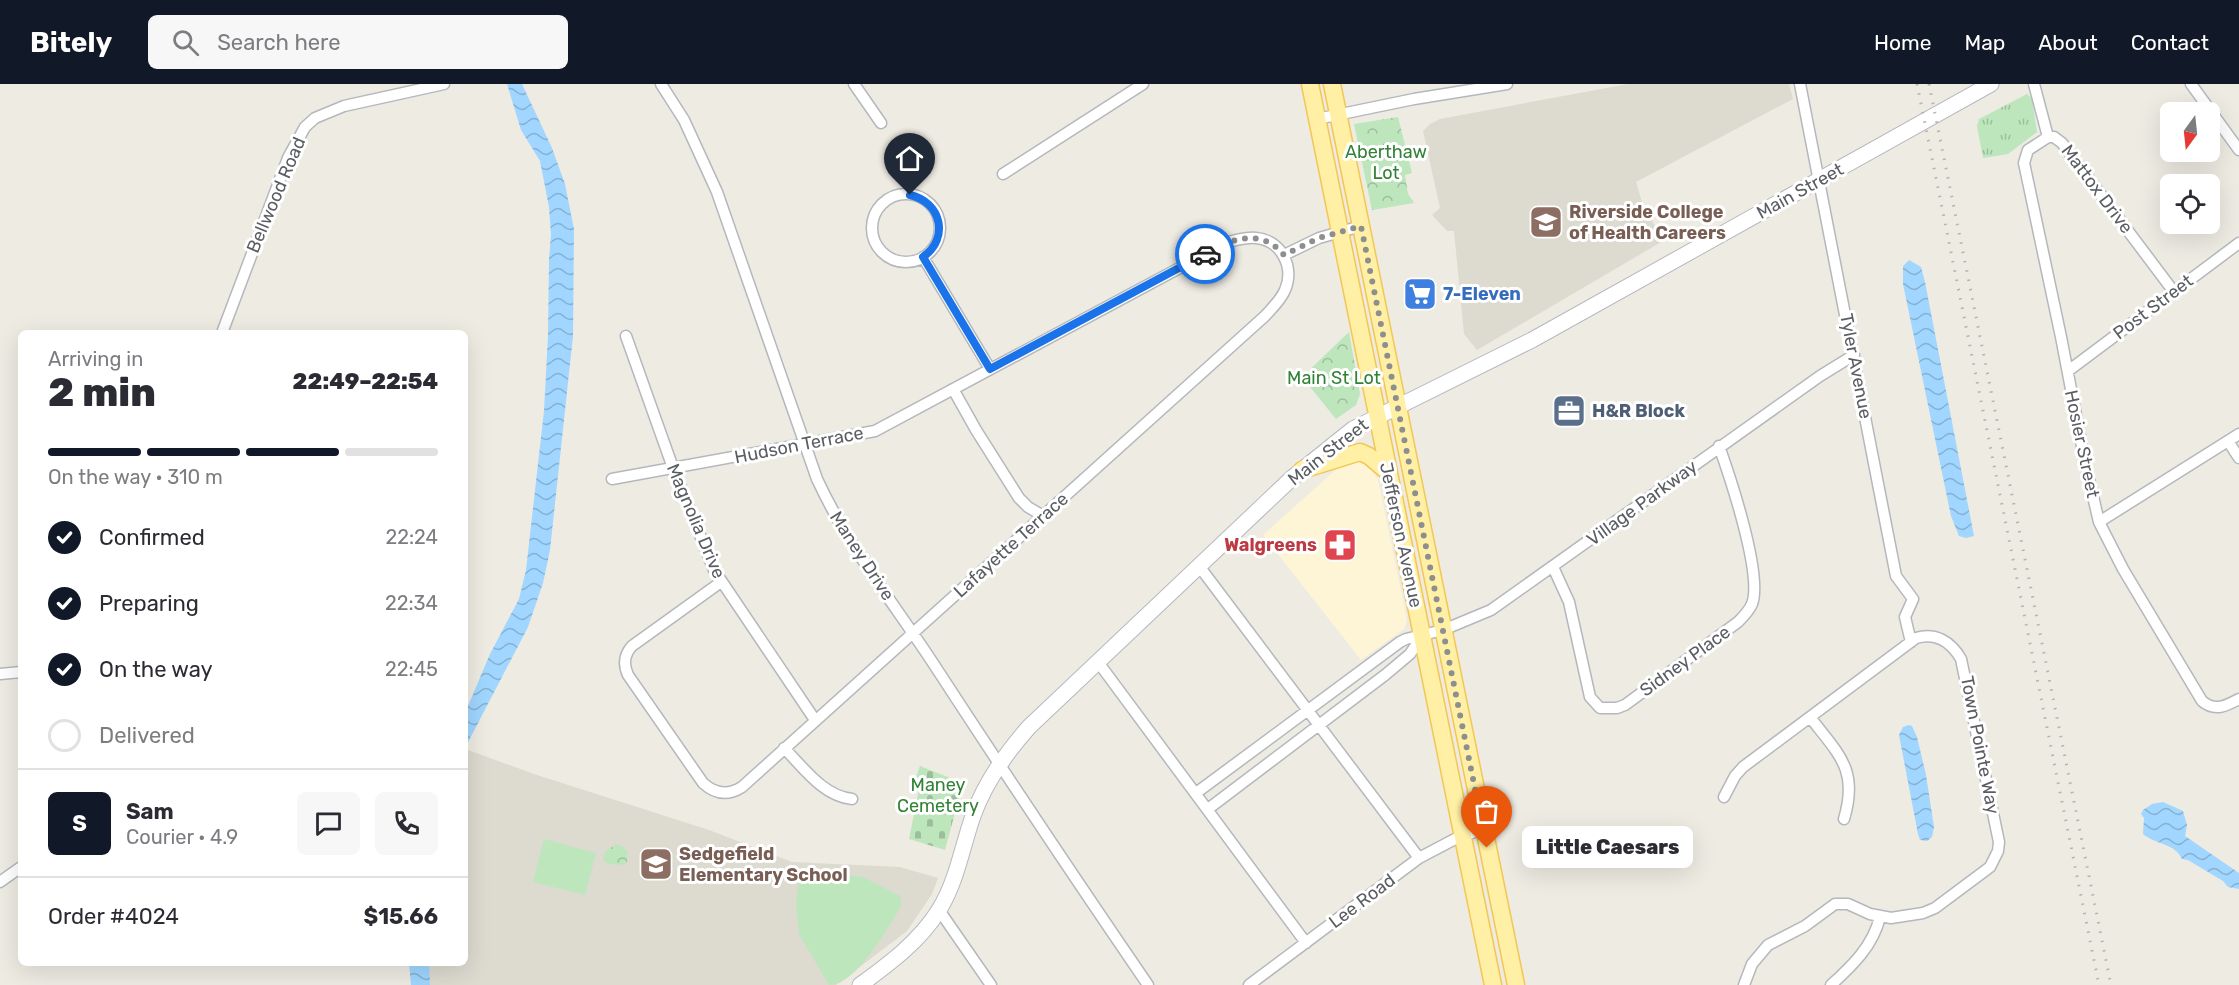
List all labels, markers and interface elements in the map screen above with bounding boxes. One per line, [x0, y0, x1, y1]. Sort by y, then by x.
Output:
search box [148, 15, 568, 69]
text: Bitely [30, 26, 112, 59]
icon: search [169, 26, 202, 59]
text: Search here [217, 29, 341, 56]
text: Home [1874, 30, 1931, 55]
text: Map [1964, 30, 2005, 55]
text: About [2038, 30, 2098, 55]
text: Contact [2131, 30, 2209, 55]
north arrow [2160, 102, 2220, 162]
map controls [2160, 102, 2220, 234]
pin [884, 133, 935, 195]
street label: Bellwood Road [242, 134, 310, 256]
street label: Mattox Drive [2056, 140, 2138, 238]
park label: Aberthaw Lot [1345, 141, 1427, 184]
icon: home [893, 142, 926, 175]
street label: Main Street [1753, 158, 1847, 224]
button: locate [2160, 174, 2220, 234]
place label: Riverside College of Health Careers [1569, 201, 1726, 244]
school or university icon: Riverside College of Health Careers [1528, 204, 1564, 240]
courier [1175, 224, 1235, 284]
icon: car [1189, 238, 1222, 271]
street label: Post Street [2109, 270, 2197, 344]
supermarket icon: 7-Eleven [1402, 276, 1438, 312]
place label: 7-Eleven [1443, 283, 1521, 305]
street label: Tyler Avenue [1835, 311, 1877, 421]
text: Arriving in [48, 347, 143, 371]
park label: Main St Lot [1287, 367, 1381, 389]
text: 22:49–22:54 [293, 368, 438, 395]
text: 2 min [48, 370, 156, 416]
street label: Hosier Street [2060, 388, 2104, 500]
office icon: H&R Block [1551, 393, 1587, 429]
place label: H&R Block [1592, 400, 1685, 422]
street label: Main Street [1283, 414, 1373, 490]
street label: Hudson Terrace [733, 422, 865, 468]
street label: Village Parkway [1582, 455, 1702, 550]
street label: Magnolia Drive [662, 460, 730, 582]
street label: Jefferson Avenue [1375, 460, 1427, 610]
text: On the way · 310 m [48, 465, 223, 489]
street label: Lafayette Terrace [949, 488, 1073, 602]
street label: Maney Drive [825, 507, 899, 605]
icon: check [48, 521, 81, 554]
text: Confirmed [99, 524, 205, 551]
text: 22:24 [385, 525, 438, 549]
pharmacy icon: Walgreens [1322, 527, 1358, 563]
place label: Walgreens [1224, 534, 1317, 556]
icon: check [48, 587, 81, 620]
text: Preparing [99, 590, 199, 617]
text: 22:34 [385, 591, 438, 615]
street label: Sidney Place [1635, 621, 1735, 701]
icon: check [48, 653, 81, 686]
text: On the way [99, 656, 213, 683]
text: 22:45 [385, 657, 438, 681]
street label: Town Pointe Way [1956, 674, 2004, 816]
text: Delivered [99, 722, 195, 749]
park label: Maney Cemetery [897, 774, 979, 817]
pin [1461, 786, 1512, 848]
button: chat [297, 792, 360, 855]
button: phone [375, 792, 438, 855]
icon: bag [1470, 795, 1503, 828]
text: Sam [126, 798, 174, 825]
text: S [72, 810, 87, 837]
text: Courier · 4.9 [126, 825, 238, 849]
callout: Little Caesars [1523, 827, 1694, 869]
text: Little Caesars [1536, 835, 1679, 859]
place label: Sedgefield Elementary School [679, 843, 848, 886]
school or university icon: Sedgefield Elementary School [638, 846, 674, 882]
street label: Lee Road [1325, 869, 1399, 933]
text: Order #4024 [48, 903, 179, 930]
text: $15.66 [363, 903, 438, 930]

